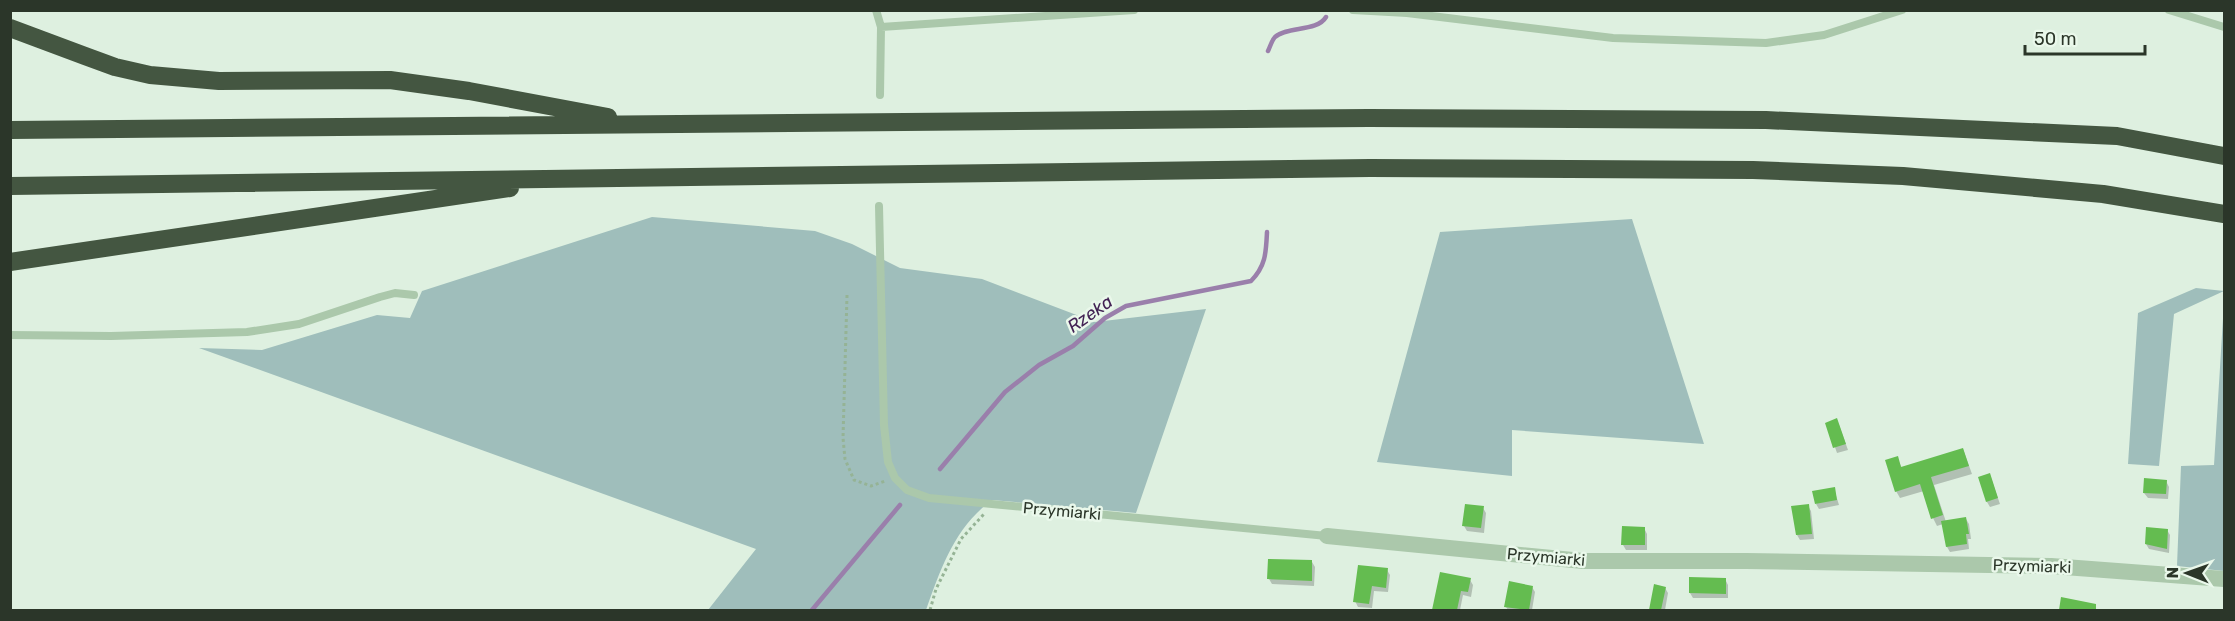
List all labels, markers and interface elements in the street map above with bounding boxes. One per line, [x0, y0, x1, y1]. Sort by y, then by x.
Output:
scale bar [2025, 18, 2145, 56]
text: 50 m [2034, 28, 2077, 50]
water label: Rzeka [1063, 290, 1117, 338]
street label: Przymiarki [1022, 498, 1102, 524]
north arrow [2157, 543, 2217, 603]
street label: Przymiarki [1506, 544, 1586, 570]
street label: Przymiarki [1992, 555, 2072, 577]
text: N [2163, 567, 2182, 579]

